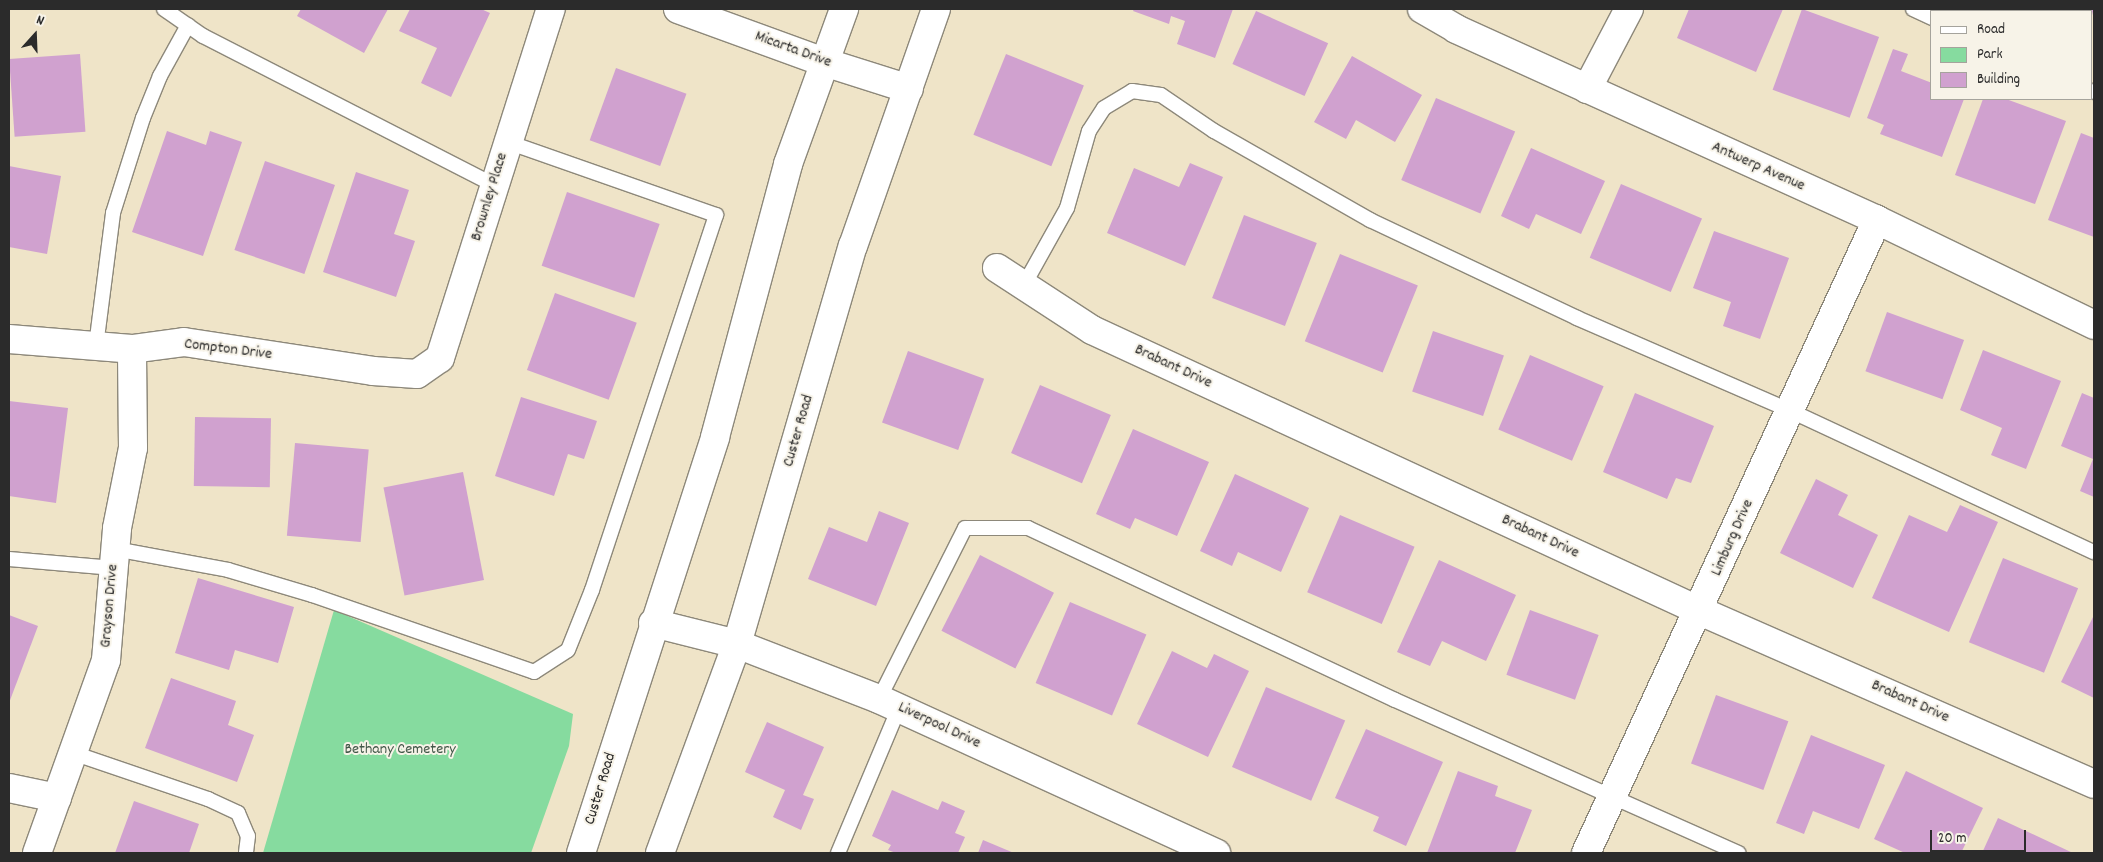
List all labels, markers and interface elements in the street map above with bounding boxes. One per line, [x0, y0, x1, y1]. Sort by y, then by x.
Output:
north arrow [10, 10, 60, 60]
text: N [33, 10, 47, 31]
legend [1930, 10, 2093, 100]
text: Road [1977, 19, 2005, 41]
street label: Micarta Drive [752, 27, 834, 73]
text: Park [1977, 44, 2003, 66]
text: Building [1977, 69, 2020, 91]
street label: Antwerp Avenue [1708, 138, 1808, 196]
street label: Brownley Place [467, 151, 513, 243]
street label: Compton Drive [183, 335, 273, 365]
street label: Brabant Drive [1131, 341, 1215, 393]
street label: Custer Road [780, 393, 818, 469]
street label: Limburg Drive [1708, 497, 1758, 579]
street label: Brabant Drive [1498, 511, 1582, 563]
street label: Grayson Drive [97, 563, 123, 649]
street label: Brabant Drive [1868, 676, 1952, 728]
street label: Liverpool Drive [895, 698, 983, 754]
park label: Bethany Cemetery [344, 740, 456, 760]
street label: Custer Road [581, 751, 621, 827]
scale bar [1933, 820, 2029, 852]
text: 20 m [1938, 828, 1966, 850]

